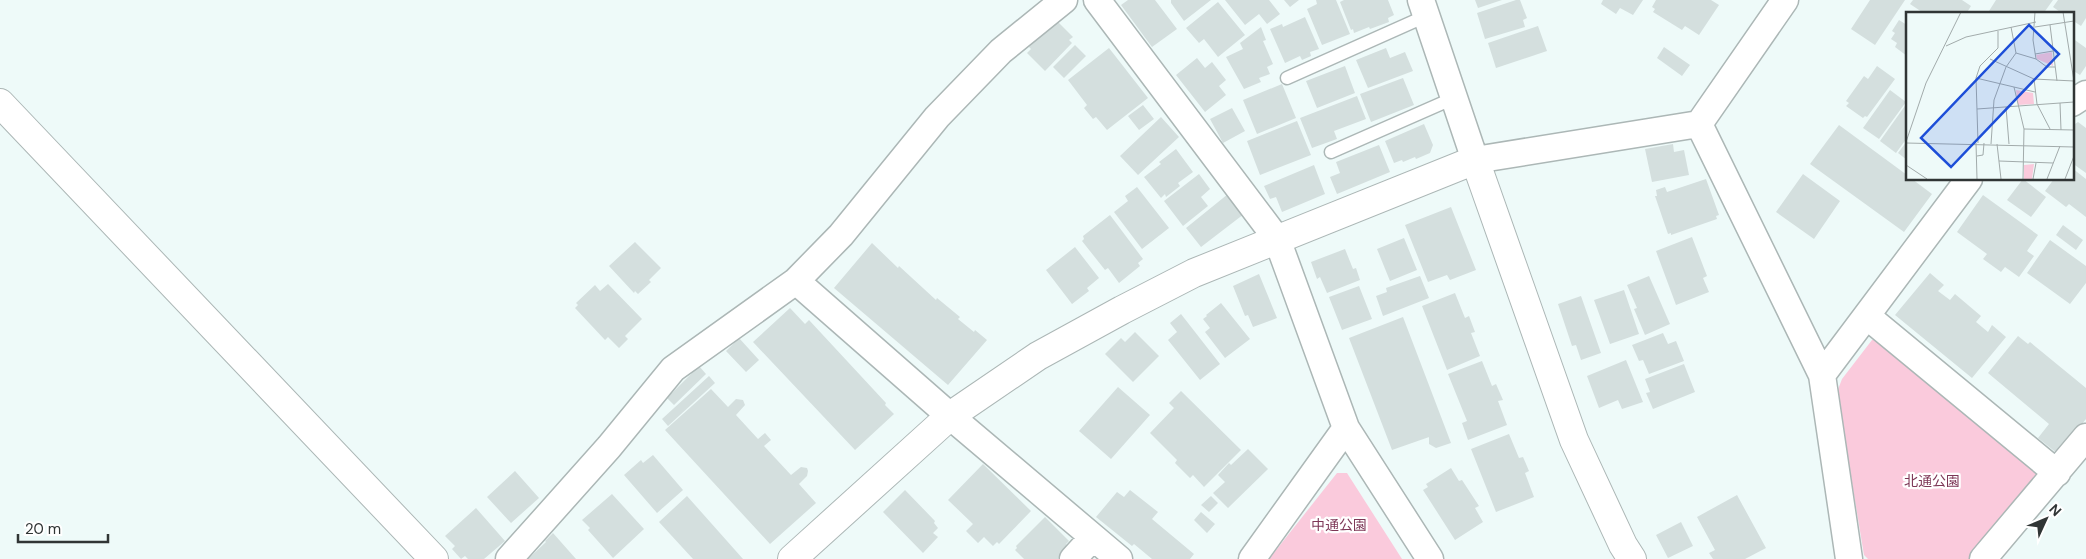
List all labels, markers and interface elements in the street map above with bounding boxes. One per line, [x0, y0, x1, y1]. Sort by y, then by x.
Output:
inset map [1906, 12, 2074, 180]
park label: 北通公園 [1904, 472, 1960, 490]
north arrow [2021, 494, 2071, 544]
text: N [2045, 500, 2065, 520]
scale bar [18, 512, 108, 544]
park label: 中通公園 [1311, 516, 1367, 534]
text: 20 m [25, 519, 61, 539]

